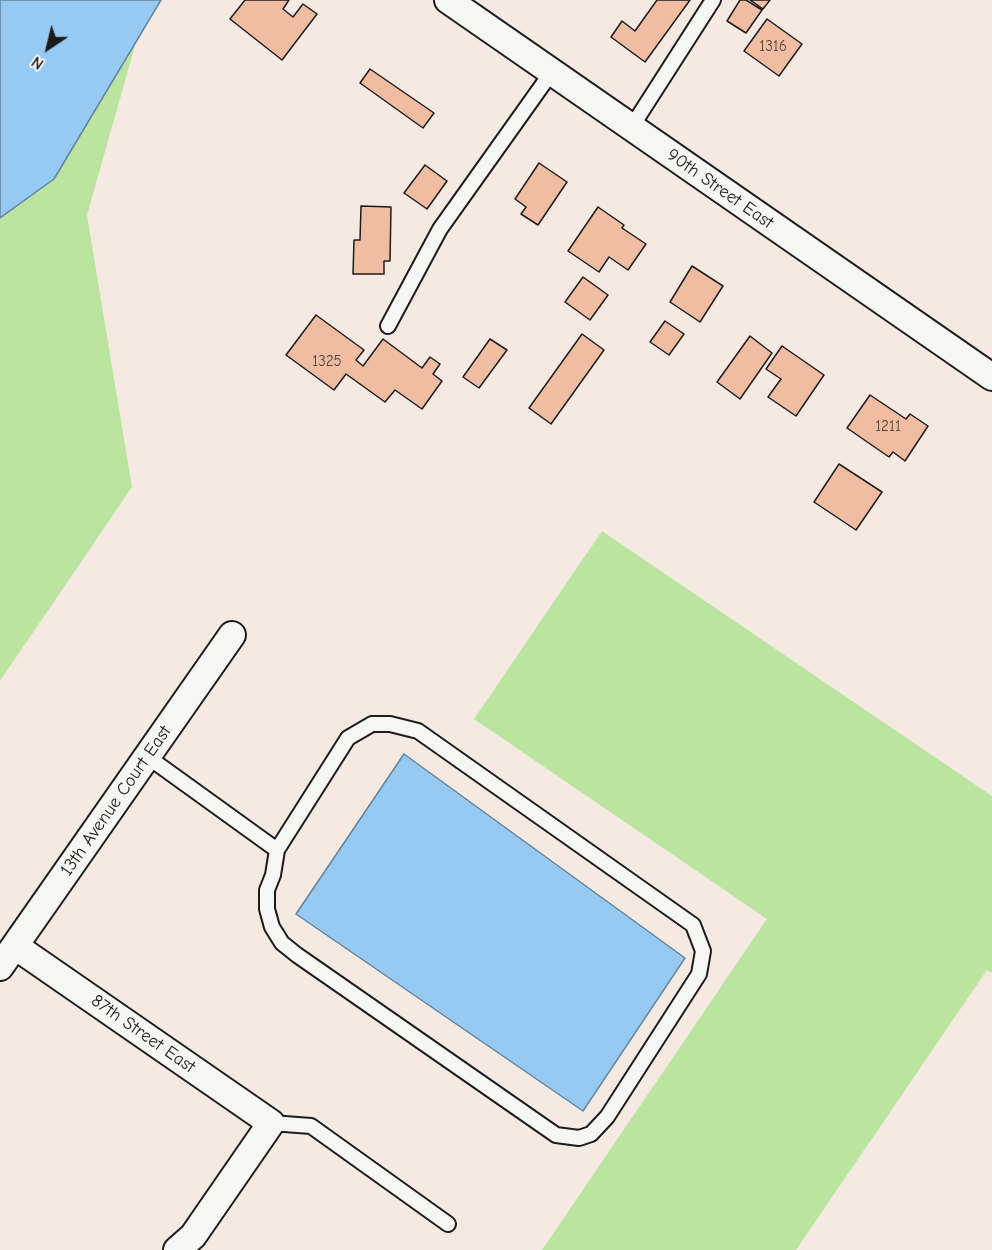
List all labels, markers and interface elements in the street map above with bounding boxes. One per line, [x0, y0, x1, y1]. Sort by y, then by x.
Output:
north arrow [18, 18, 78, 78]
house number: 1316 [759, 38, 787, 56]
text: N [28, 52, 47, 73]
street label: 90th Street East [663, 144, 777, 234]
house number: 1325 [312, 353, 342, 371]
house number: 1211 [875, 418, 901, 436]
street label: 13th Avenue Court East [56, 722, 176, 880]
street label: 87th Street East [87, 990, 199, 1078]

